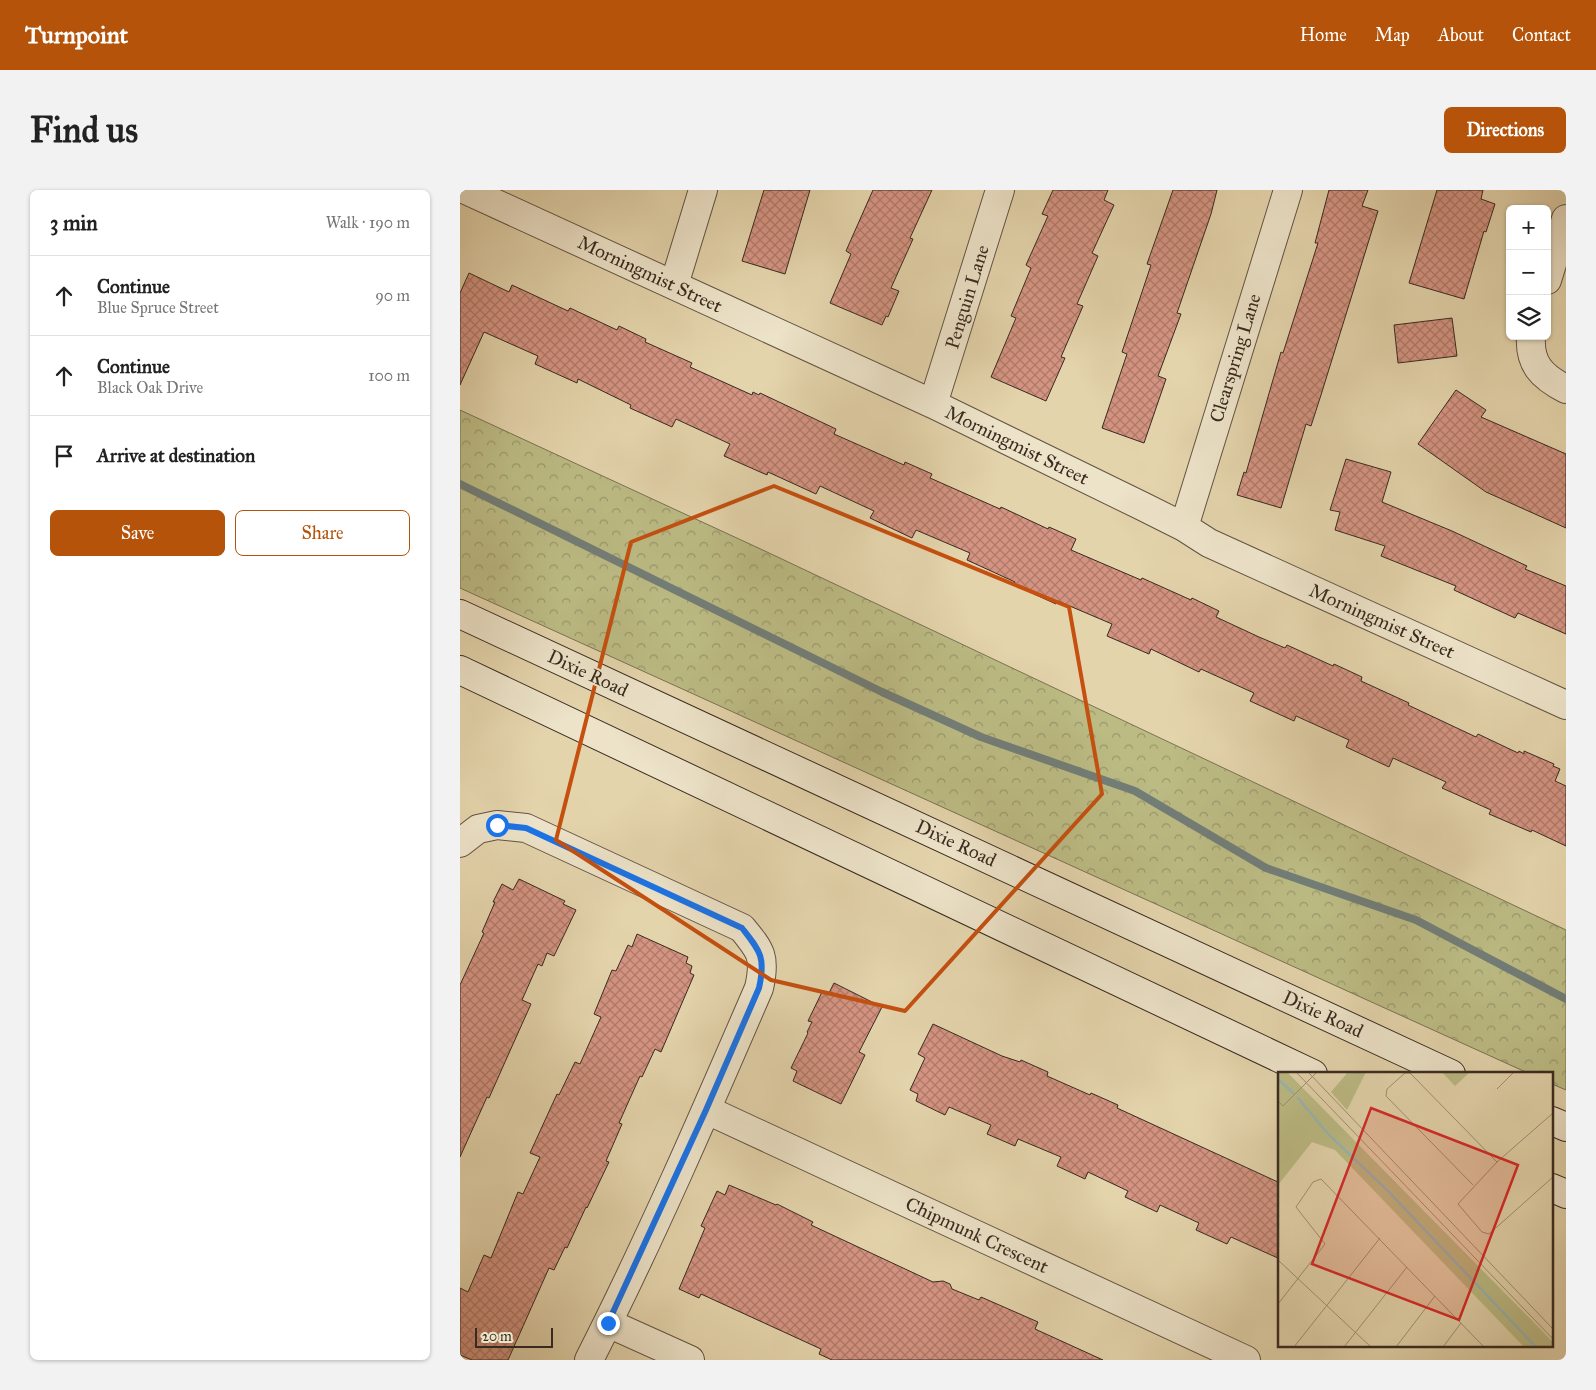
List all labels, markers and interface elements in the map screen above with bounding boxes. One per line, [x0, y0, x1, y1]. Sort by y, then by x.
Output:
text: Turnpoint [25, 20, 128, 50]
text: Home [1300, 24, 1347, 46]
text: Map [1375, 24, 1410, 46]
text: About [1438, 24, 1484, 46]
text: Contact [1512, 24, 1571, 46]
button: Directions [1444, 107, 1566, 153]
text: Find us [30, 109, 138, 152]
map controls [1506, 205, 1551, 340]
button: + [1506, 205, 1551, 250]
text: 3 min [50, 210, 98, 236]
text: Walk · 190 m [326, 213, 410, 232]
street label: Morningmist Street [574, 230, 726, 319]
street label: Penguin Lane [940, 242, 995, 352]
button: − [1506, 250, 1551, 295]
text: Continue [97, 275, 170, 298]
icon: ahead [50, 282, 78, 310]
text: 90 m [375, 286, 410, 305]
street label: Clearspring Lane [1205, 291, 1266, 425]
button: layers [1506, 295, 1551, 340]
text: Blue Spruce Street [97, 298, 219, 317]
text: Continue [97, 355, 170, 378]
icon: ahead [50, 362, 78, 390]
text: 100 m [368, 366, 410, 385]
text: Black Oak Drive [97, 378, 203, 397]
street label: Morningmist Street [941, 400, 1093, 491]
icon: arrive [50, 442, 78, 470]
text: Arrive at destination [97, 444, 255, 467]
button: Save [50, 510, 225, 556]
button: Share [235, 510, 410, 556]
street label: Morningmist Street [1305, 579, 1459, 664]
street label: Dixie Road [544, 644, 632, 702]
route start [486, 814, 509, 837]
street label: Dixie Road [912, 814, 1000, 872]
street label: Dixie Road [1279, 985, 1367, 1043]
inset map [1278, 1072, 1554, 1348]
street label: Chipmunk Crescent [902, 1192, 1052, 1278]
route end [597, 1312, 620, 1335]
scale bar [475, 1325, 552, 1348]
text: 20 m [482, 1328, 512, 1345]

